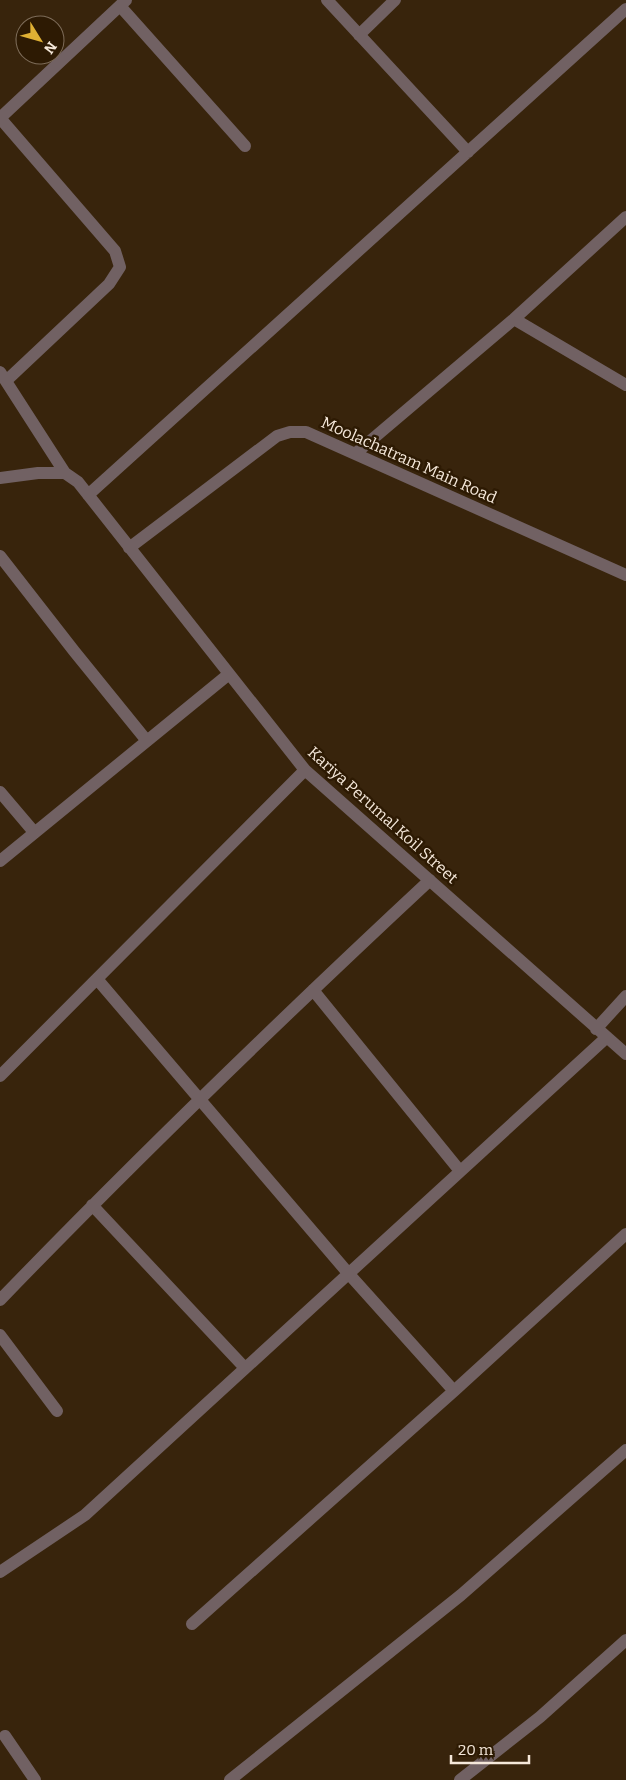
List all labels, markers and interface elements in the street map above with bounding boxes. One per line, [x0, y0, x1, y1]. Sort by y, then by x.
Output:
north arrow [15, 15, 65, 65]
text: N [40, 38, 60, 57]
street label: Moolachatram Main Road [318, 413, 500, 508]
street label: Kariya Perumal Koil Street [304, 743, 462, 888]
scale bar [451, 1732, 528, 1764]
text: 20 m [458, 1741, 494, 1759]

